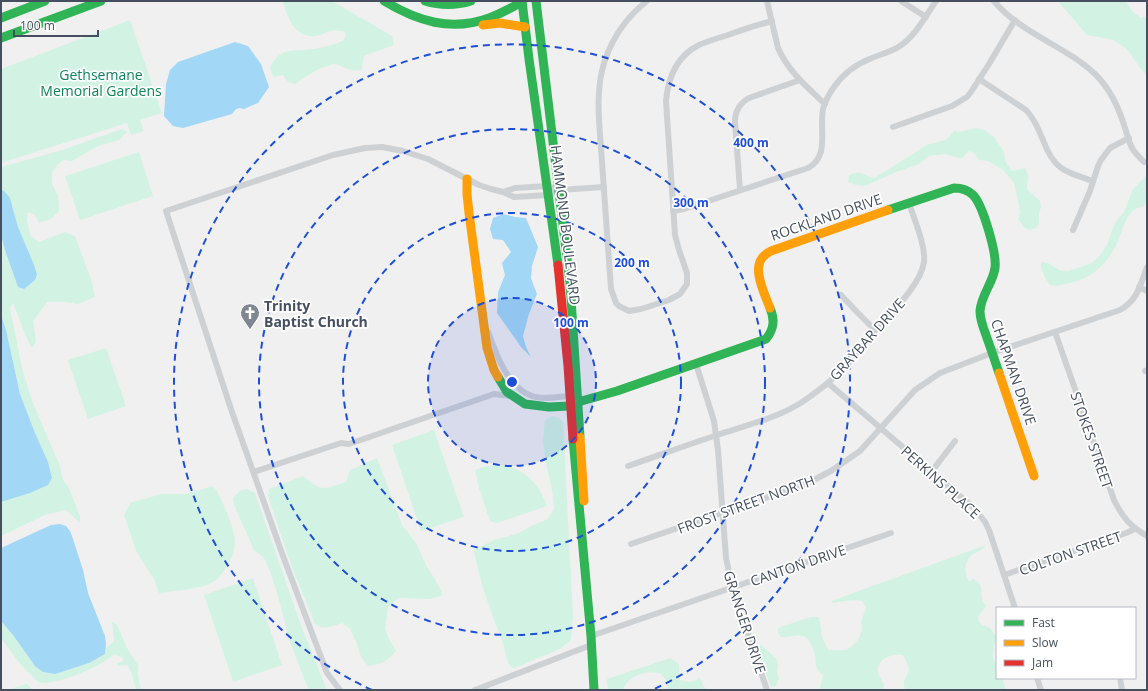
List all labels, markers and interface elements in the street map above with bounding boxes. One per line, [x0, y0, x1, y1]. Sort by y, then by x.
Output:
scale bar [14, 12, 98, 38]
text: 100 m [20, 17, 55, 34]
park label: Gethsemane Memorial Gardens [40, 65, 162, 100]
text: 400 m [733, 134, 769, 151]
street label: HAMMOND BOULEVARD [547, 144, 585, 306]
street label: ROCKLAND DRIVE [768, 189, 884, 245]
text: 300 m [673, 194, 709, 211]
text: 200 m [614, 254, 650, 271]
street label: GRAYBAR DRIVE [825, 294, 909, 384]
place label: Trinity Baptist Church [264, 296, 368, 331]
church icon: Trinity Baptist Church [239, 302, 261, 330]
text: 100 m [553, 314, 589, 331]
street label: CHAPMAN DRIVE [987, 316, 1041, 428]
centre of rings [505, 375, 519, 389]
street label: STOKES STREET [1067, 389, 1118, 491]
street label: PERKINS PLACE [897, 441, 985, 523]
street label: FROST STREET NORTH [675, 470, 817, 538]
street label: COLTON STREET [1016, 526, 1124, 579]
street label: CANTON DRIVE [748, 540, 848, 590]
street label: GRANGER DRIVE [719, 568, 771, 676]
legend [996, 607, 1136, 679]
text: Fast [1032, 614, 1055, 631]
text: Slow [1032, 634, 1059, 651]
text: Jam [1031, 654, 1053, 671]

